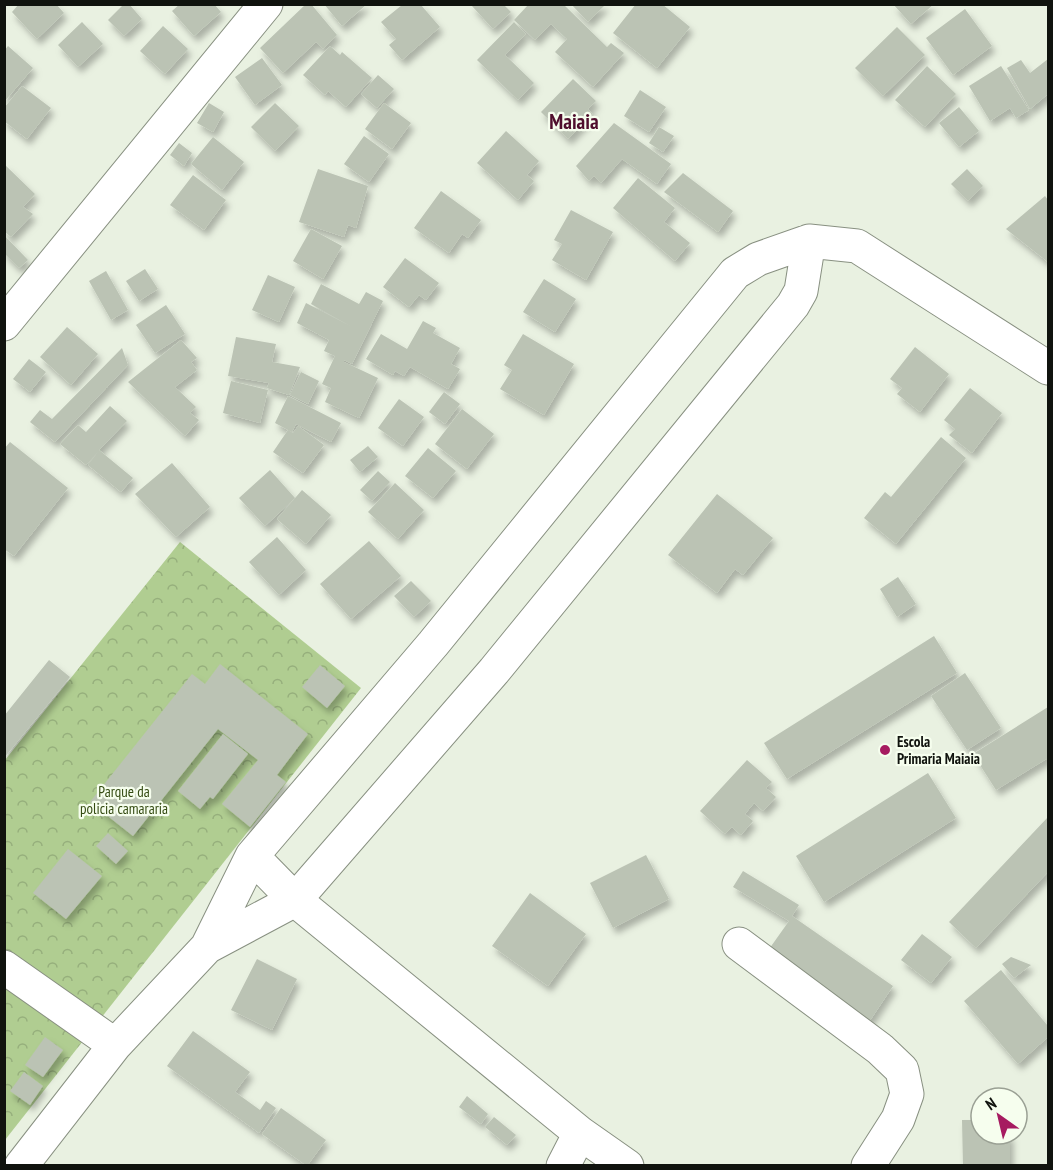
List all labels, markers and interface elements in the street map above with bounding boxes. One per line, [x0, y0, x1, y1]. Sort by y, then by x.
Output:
district label: Maiaia [549, 108, 599, 135]
place label: Escola Primaria Maiaia [897, 732, 980, 768]
marker: Escola Primaria Maiaia [878, 743, 892, 757]
park label: Parque da policia camararia [80, 782, 168, 818]
north arrow [969, 1086, 1029, 1146]
text: N [981, 1093, 1000, 1114]

